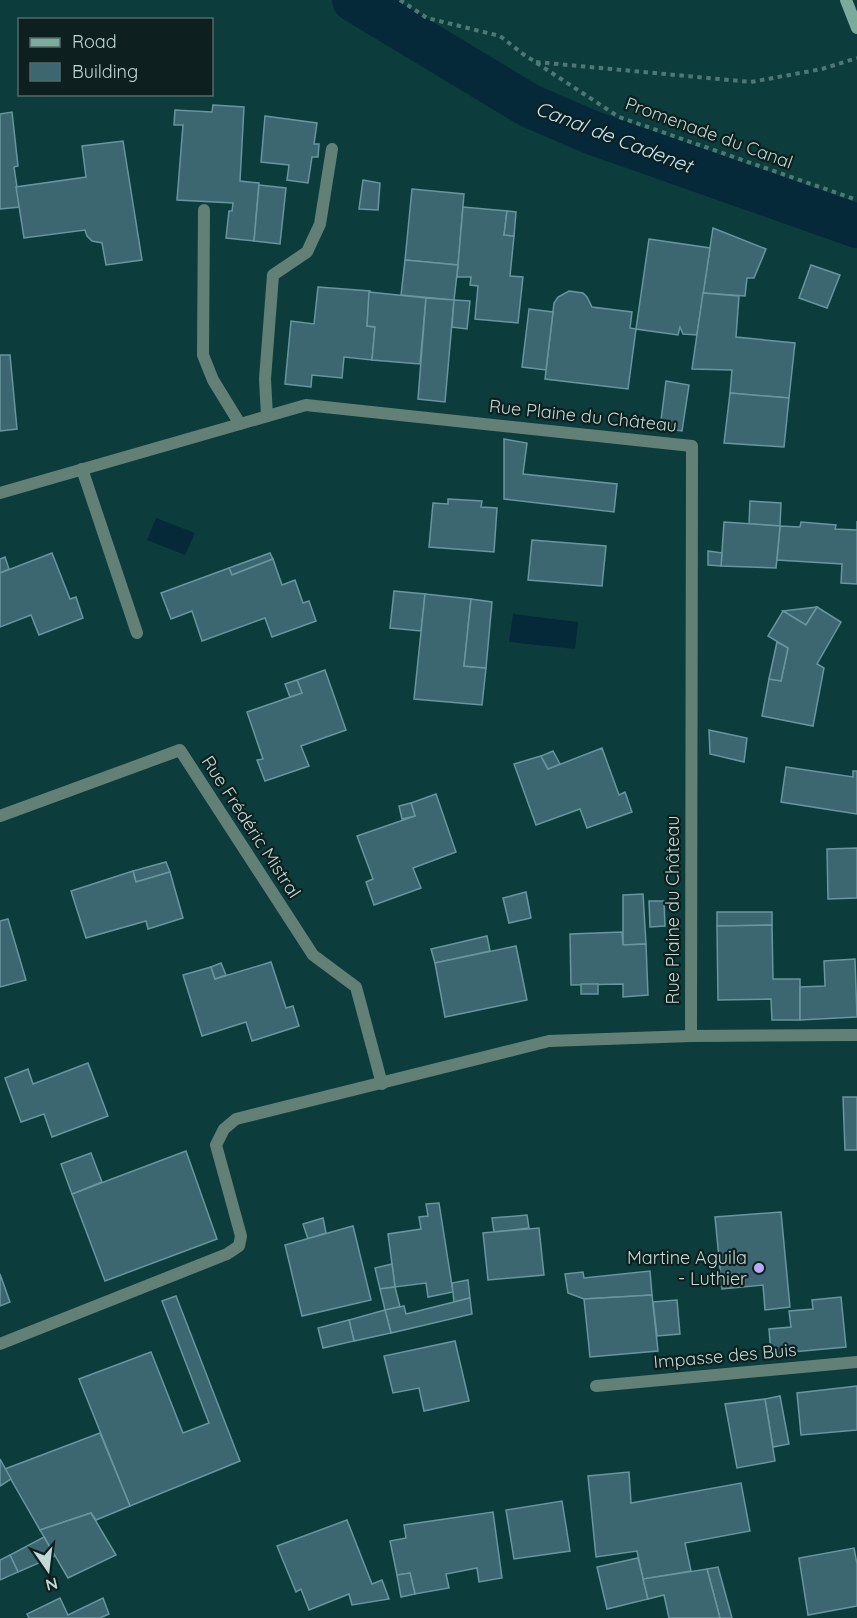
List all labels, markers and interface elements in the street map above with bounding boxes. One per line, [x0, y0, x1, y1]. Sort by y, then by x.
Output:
legend [18, 18, 213, 96]
text: Road [72, 30, 117, 53]
text: Building [72, 60, 138, 83]
street label: Promenade du Canal [622, 92, 796, 174]
water label: Canal de Cadenet [532, 95, 698, 179]
street label: Rue Plaine du Château [488, 394, 678, 437]
street label: Rue Frédéric Mistral [197, 751, 306, 902]
street label: Rue Plaine du Château [661, 816, 684, 1004]
place label: Martine Aguila - Luthier [627, 1246, 747, 1290]
marker: Martine Aguila - Luthier [752, 1261, 766, 1275]
street label: Impasse des Buis [653, 1338, 797, 1373]
north arrow [18, 1540, 78, 1600]
text: N [44, 1573, 60, 1596]

